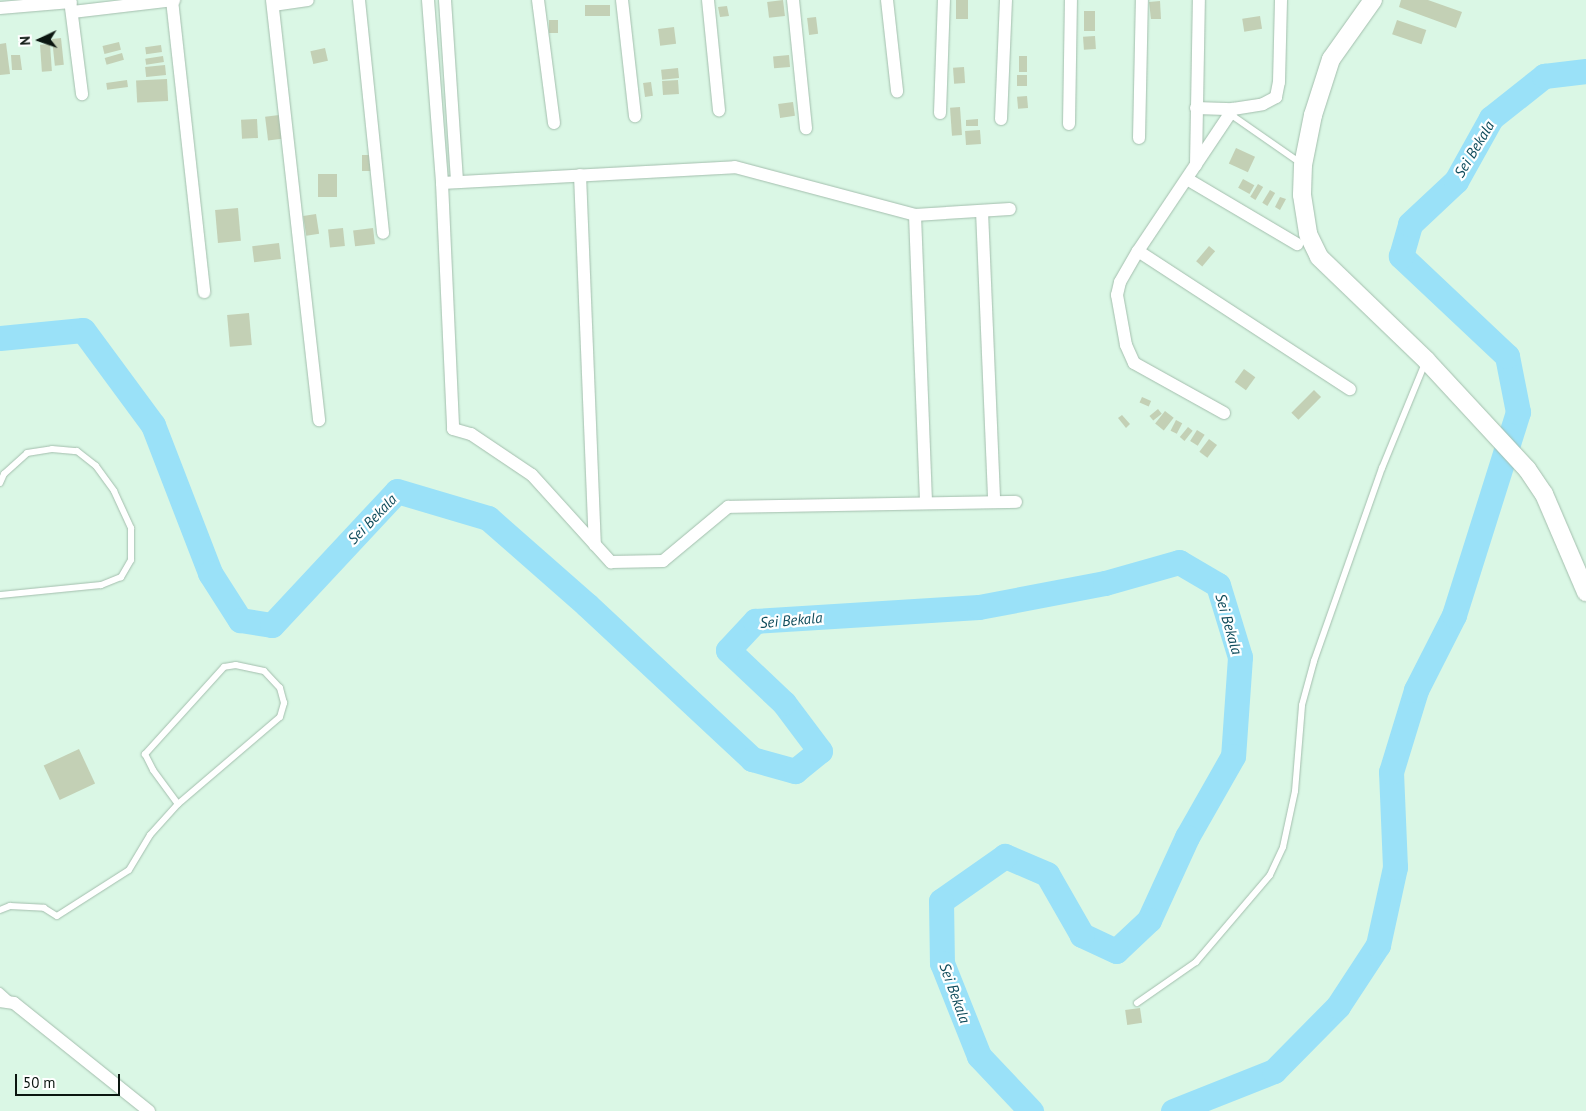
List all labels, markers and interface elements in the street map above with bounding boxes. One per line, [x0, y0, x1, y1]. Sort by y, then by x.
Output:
north arrow [15, 15, 65, 65]
text: N [16, 36, 34, 46]
water label: Sei Bekala [1450, 117, 1498, 181]
water label: Sei Bekala [344, 490, 400, 548]
water label: Sei Bekala [1212, 591, 1246, 657]
water label: Sei Bekala [759, 608, 823, 632]
water label: Sei Bekala [936, 960, 974, 1026]
scale bar [18, 1064, 122, 1096]
text: 50 m [23, 1073, 56, 1092]

